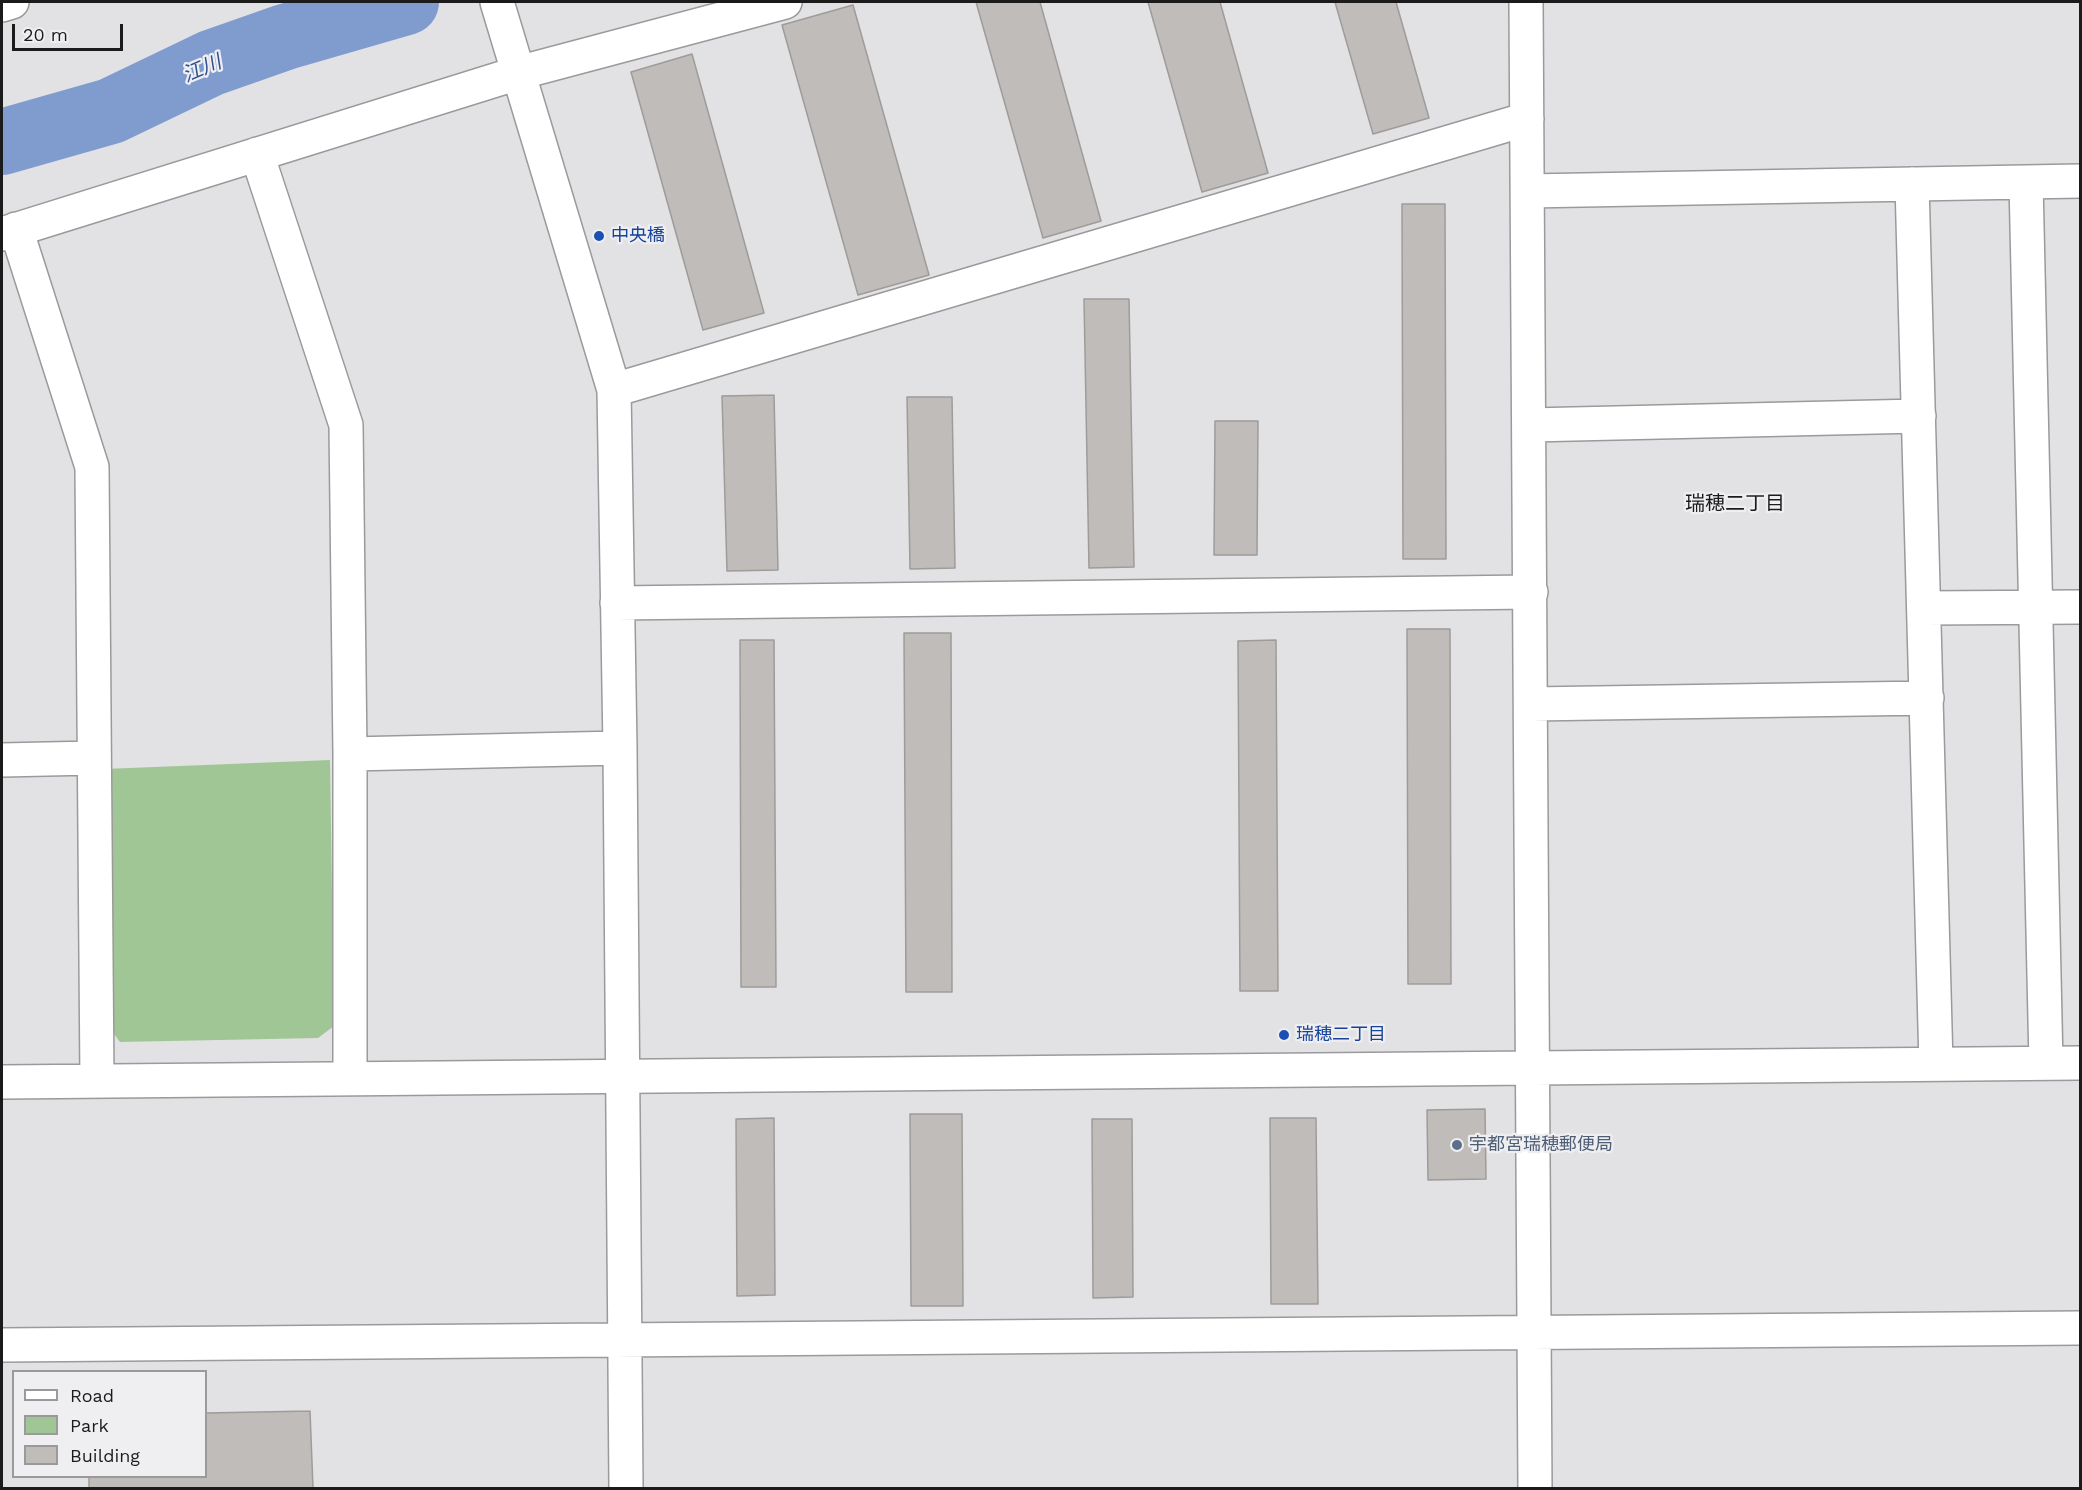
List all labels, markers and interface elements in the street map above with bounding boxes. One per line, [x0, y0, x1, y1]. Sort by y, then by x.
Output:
scale bar [15, 12, 126, 50]
text: 20 m [23, 24, 68, 45]
water label: 江川 [179, 50, 225, 88]
place label: 中央橋 [611, 225, 665, 247]
marker: 中央橋 [592, 229, 606, 243]
district label: 瑞穂二丁目 [1685, 492, 1785, 516]
place label: 瑞穂二丁目 [1296, 1024, 1386, 1046]
marker: 瑞穂二丁目 [1277, 1028, 1291, 1042]
place label: 宇都宮瑞穂郵便局 [1469, 1134, 1613, 1156]
marker: 宇都宮瑞穂郵便局 [1450, 1138, 1464, 1152]
legend [12, 1370, 207, 1478]
text: Road [70, 1385, 114, 1406]
text: Park [70, 1415, 109, 1436]
text: Building [70, 1445, 140, 1466]

